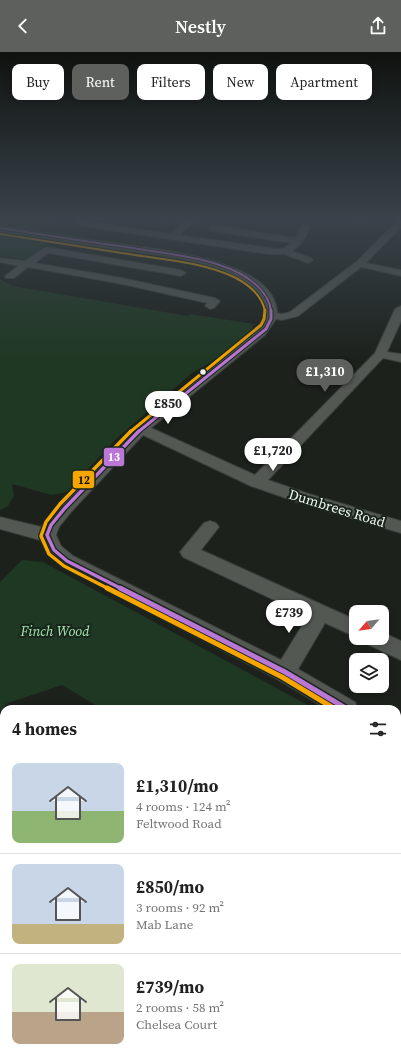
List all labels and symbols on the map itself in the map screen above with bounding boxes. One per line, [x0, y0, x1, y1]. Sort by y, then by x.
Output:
pin: £1,310 [292, 359, 358, 393]
unlabelled marker [198, 367, 208, 377]
pin: £850 [144, 391, 192, 425]
pin: £1,720 [240, 438, 306, 472]
line badge: 13 [103, 447, 125, 467]
text: 13 [108, 450, 120, 465]
line badge: 12 [72, 470, 95, 489]
text: 12 [78, 473, 90, 488]
street label: Dumbrees Road [286, 484, 388, 532]
pin: £739 [265, 600, 313, 634]
north arrow [349, 605, 389, 645]
park label: Finch Wood [20, 621, 90, 641]

